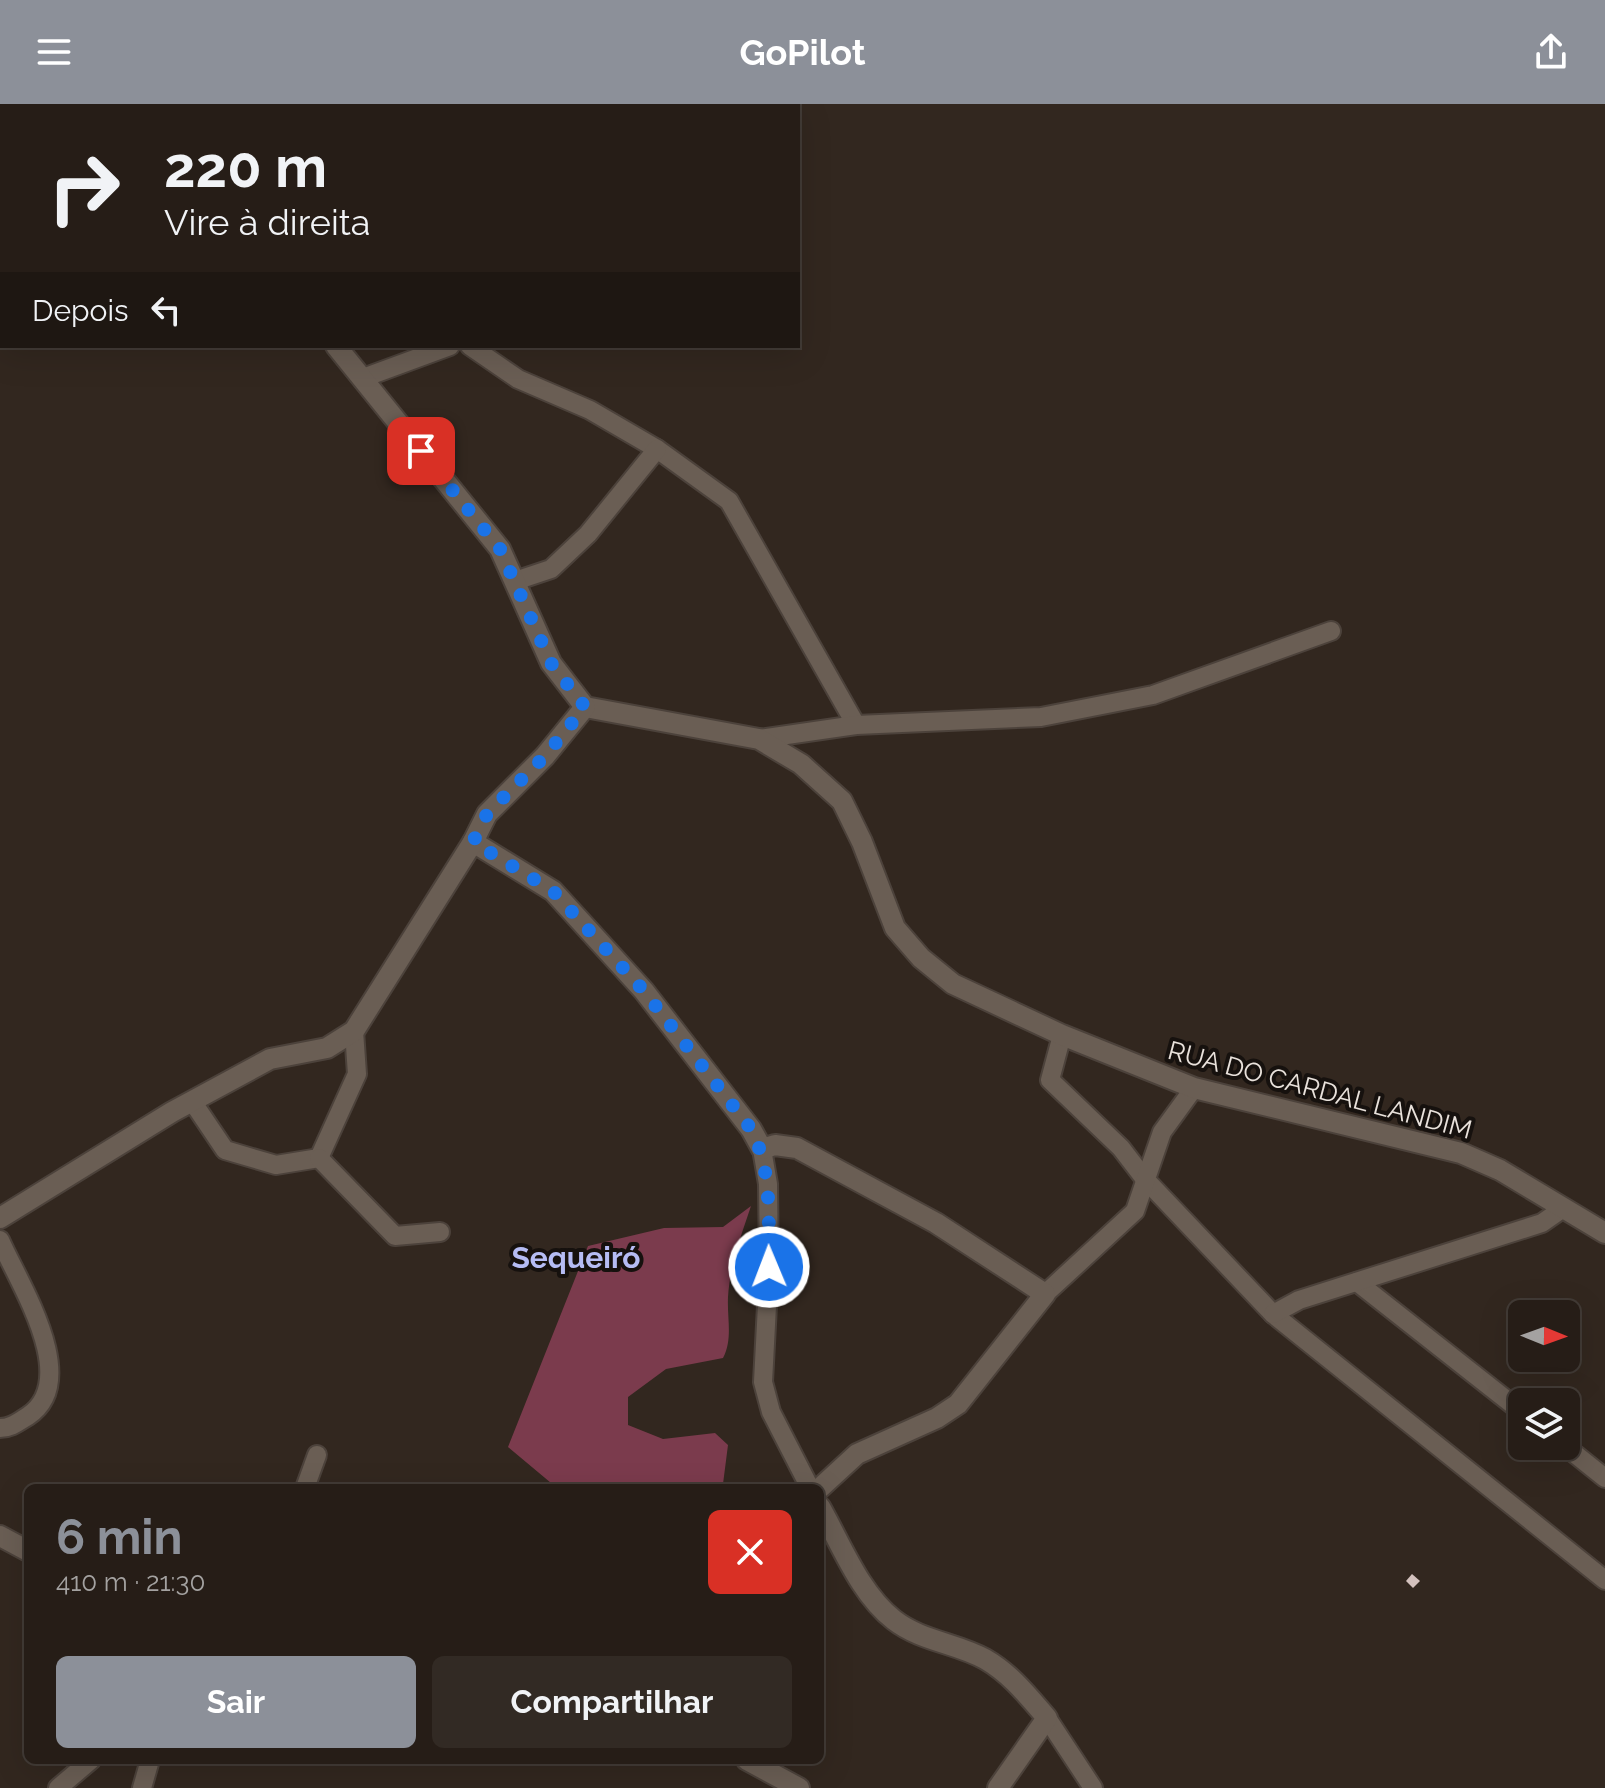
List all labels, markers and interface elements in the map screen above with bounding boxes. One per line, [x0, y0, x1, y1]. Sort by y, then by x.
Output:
icon: menu [32, 30, 76, 74]
icon: share [1529, 30, 1573, 74]
text: GoPilot [740, 31, 865, 73]
text: 220 m [164, 134, 327, 200]
icon: right [32, 136, 136, 240]
text: Vire à direita [164, 201, 370, 243]
icon: left [144, 288, 188, 332]
text: Depois [32, 293, 128, 328]
pin [387, 417, 455, 485]
icon: arrive [399, 429, 443, 473]
street label: RUA DO CARDAL LANDIM [1165, 1035, 1475, 1145]
position arrow [727, 1225, 811, 1309]
district label: Sequeiró [511, 1240, 641, 1275]
north arrow [1508, 1300, 1580, 1372]
map controls [1508, 1300, 1580, 1460]
button: layers [1508, 1388, 1580, 1460]
text: 6 min [56, 1509, 183, 1565]
button: close [708, 1510, 792, 1594]
text: 410 m · 21:30 [56, 1567, 205, 1597]
button: Sair [56, 1656, 416, 1748]
button: Compartilhar [432, 1656, 792, 1748]

